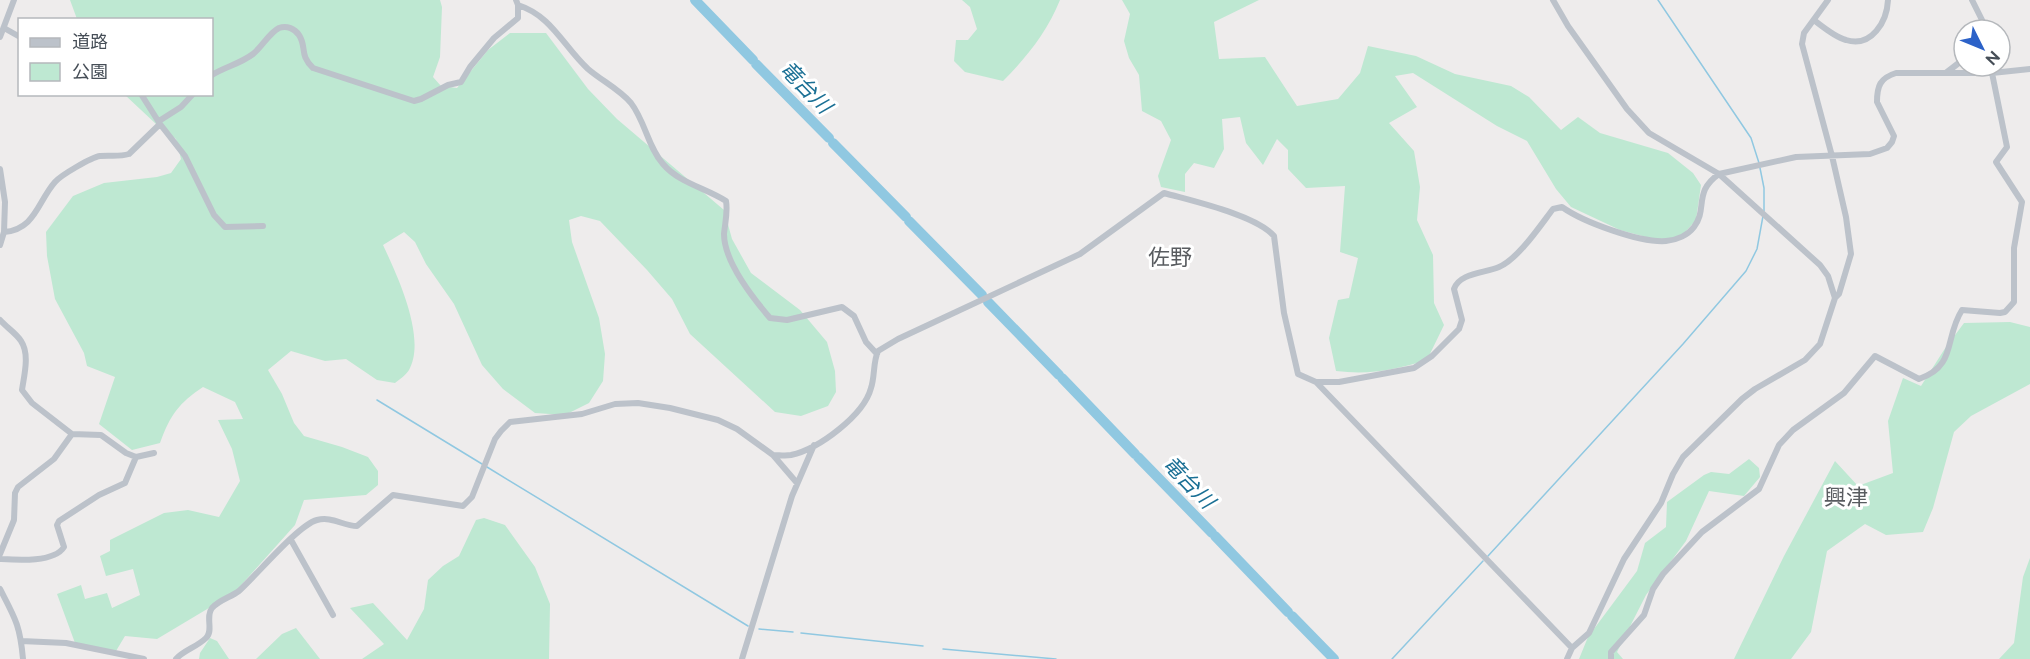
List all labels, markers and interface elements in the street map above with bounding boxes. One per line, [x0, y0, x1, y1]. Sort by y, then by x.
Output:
legend [18, 18, 213, 96]
north arrow [1952, 18, 2012, 78]
text: 道路 [72, 31, 108, 52]
text: N [1981, 47, 2004, 69]
water label: 竜台川 [775, 56, 838, 120]
text: 公園 [72, 61, 108, 82]
district label: 佐野 [1148, 244, 1192, 270]
water label: 竜台川 [1158, 451, 1221, 515]
district label: 興津 [1824, 484, 1868, 510]

